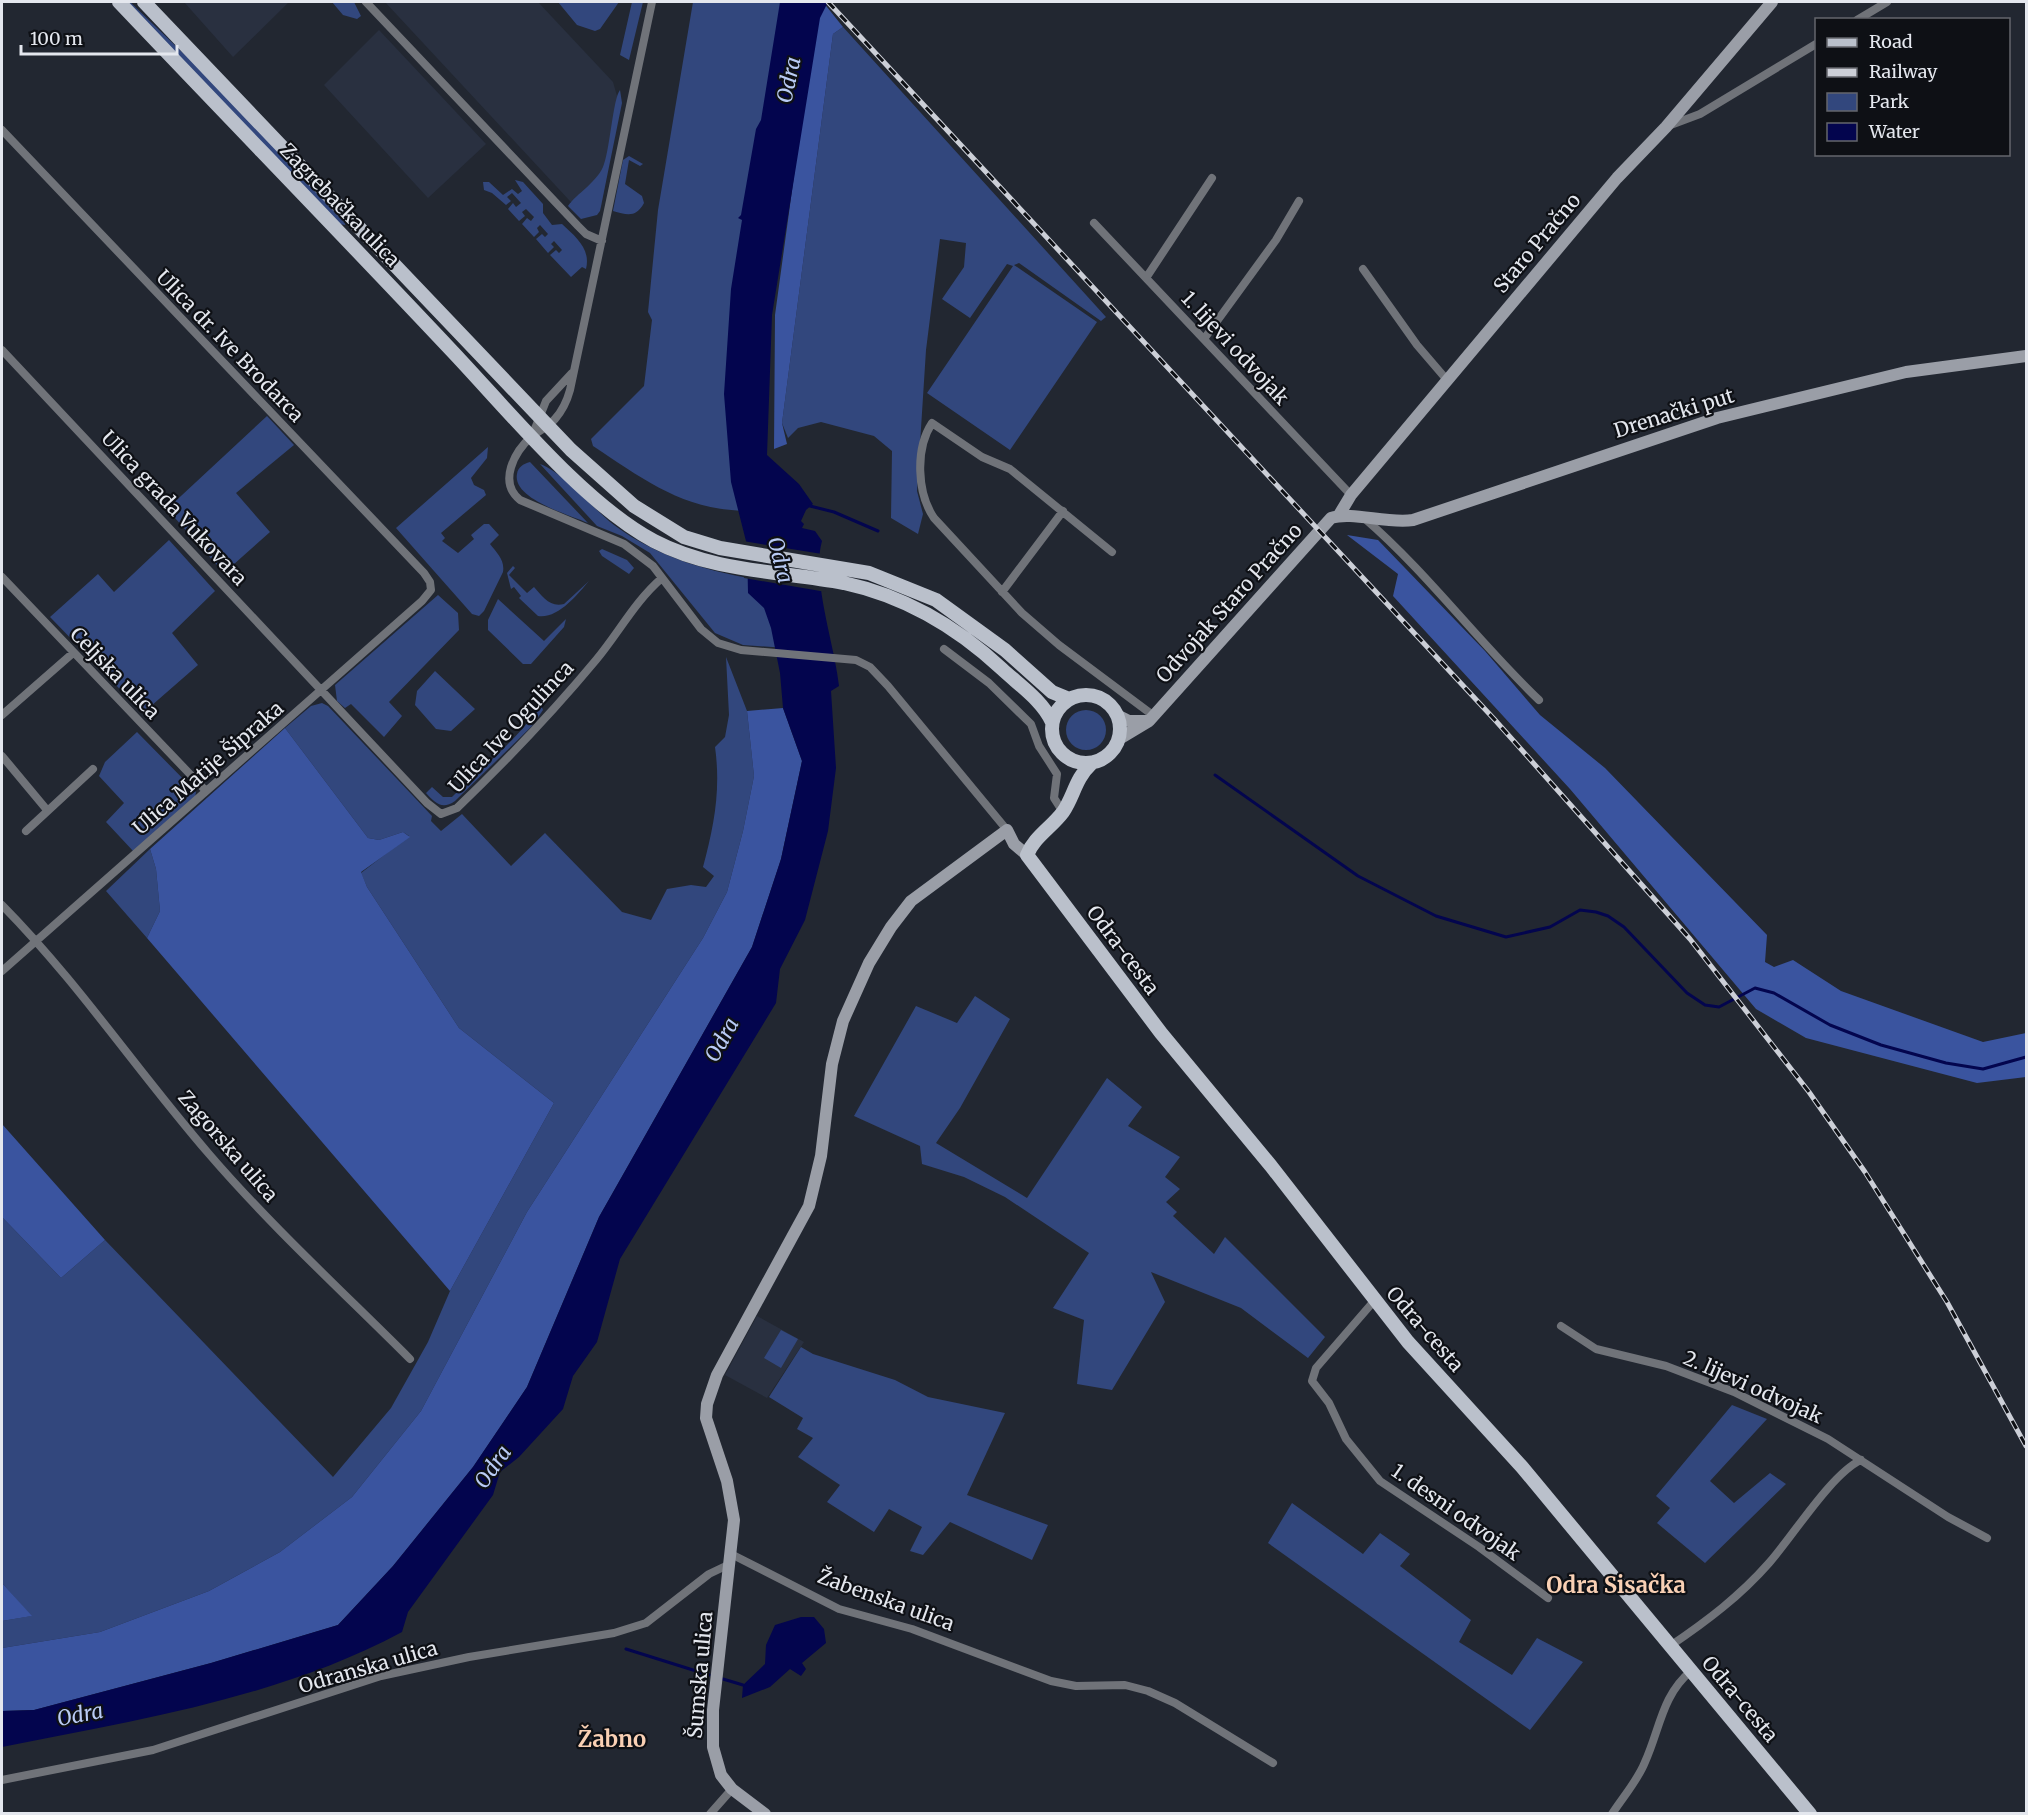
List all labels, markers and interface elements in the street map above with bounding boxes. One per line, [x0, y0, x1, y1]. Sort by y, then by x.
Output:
scale bar [21, 18, 177, 56]
legend [1815, 18, 2010, 156]
text: 100 m [30, 27, 83, 50]
text: Road [1869, 30, 1913, 53]
water label: Odra [770, 54, 807, 106]
text: Railway [1869, 60, 1938, 83]
text: Park [1869, 90, 1910, 113]
text: Water [1868, 120, 1920, 143]
street label: Zagrebačka ulica [275, 138, 406, 272]
street label: Staro Pračno [1488, 187, 1586, 298]
street label: Ulica dr. Ive Brodarca [151, 264, 310, 427]
street label: 1. lijevi odvojak [1176, 286, 1295, 410]
street label: Drenački put [1611, 382, 1737, 443]
street label: Ulica grada Vukovara [96, 425, 253, 590]
street label: Odvojak Staro Pračno [1150, 517, 1307, 688]
water label: Odra [762, 534, 799, 586]
street label: Celjska ulica [65, 621, 166, 724]
street label: Ulica Ive Ogulinca [443, 655, 579, 798]
street label: Ulica Matije Šipraka [127, 694, 288, 840]
street label: Odra-cesta [1082, 900, 1165, 999]
water label: Odra [698, 1013, 745, 1067]
street label: Zagorska ulica [173, 1085, 284, 1207]
street label: Odra-cesta [1381, 1281, 1470, 1377]
street label: 2. lijevi odvojak [1680, 1345, 1827, 1429]
water label: Odra [468, 1440, 517, 1494]
street label: 1. desni odvojak [1387, 1458, 1526, 1566]
street label: Žabenska ulica [814, 1562, 959, 1636]
district label: Odra Sisačka [1546, 1571, 1686, 1599]
street label: Šumska ulica [680, 1610, 718, 1740]
street label: Odranska ulica [296, 1635, 440, 1698]
street label: Odra-cesta [1697, 1650, 1784, 1747]
water label: Odra [54, 1697, 105, 1732]
district label: Žabno [578, 1724, 646, 1753]

